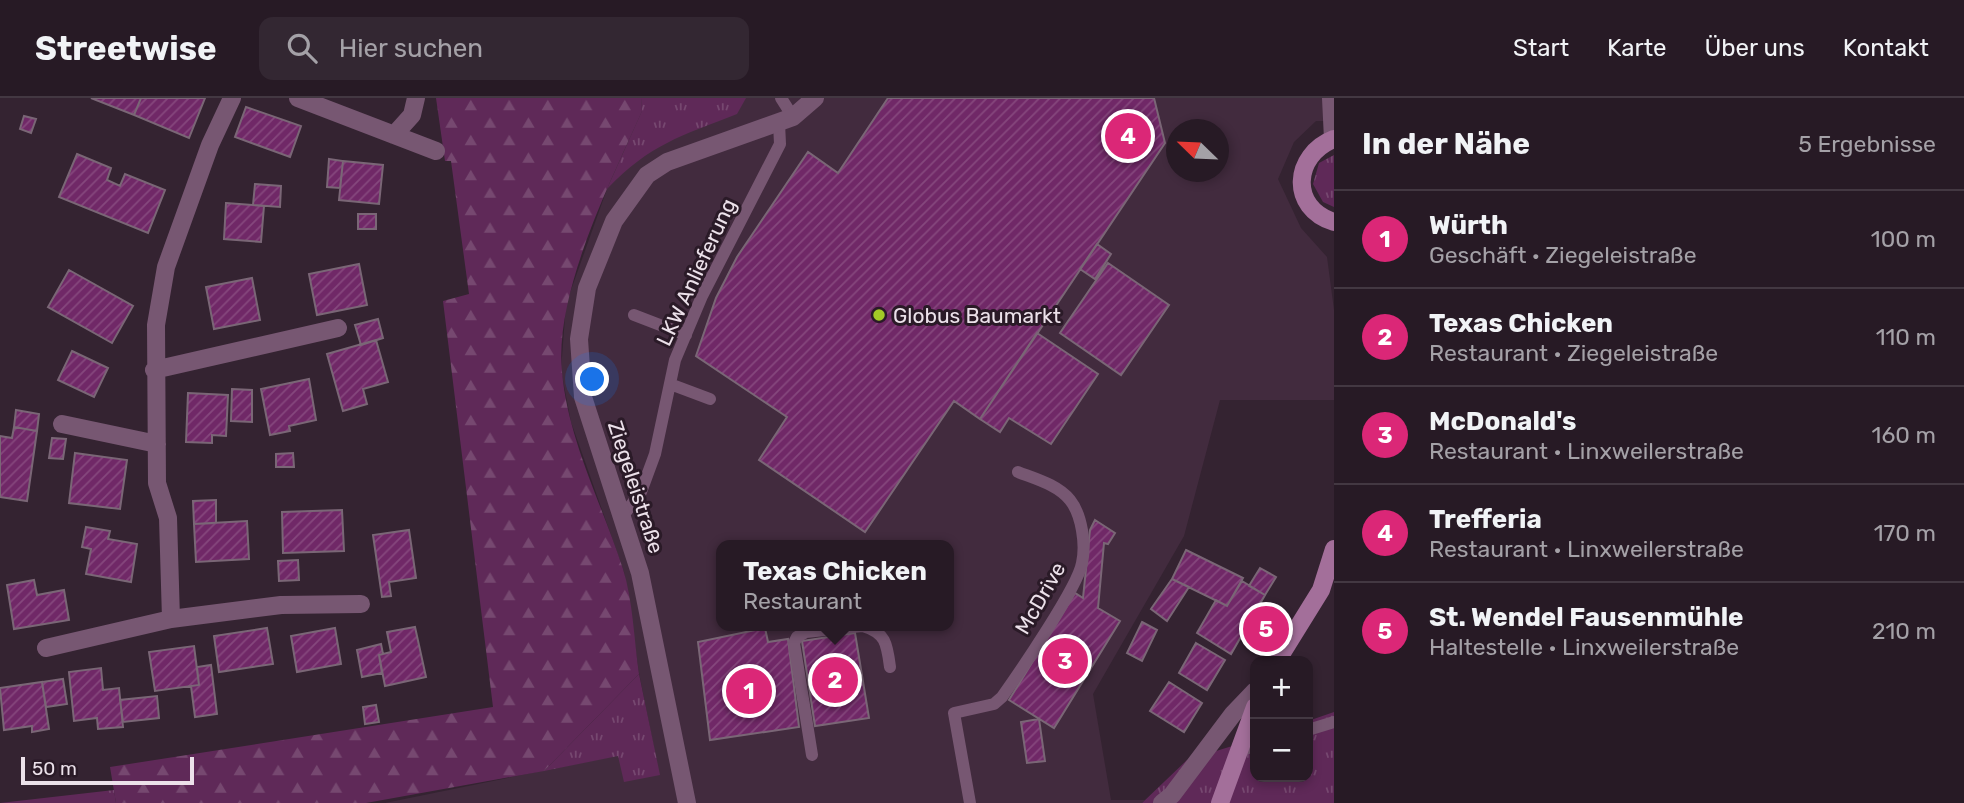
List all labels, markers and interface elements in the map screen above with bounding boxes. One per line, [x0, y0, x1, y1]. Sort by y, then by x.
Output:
search box [259, 17, 749, 80]
text: Streetwise [35, 29, 217, 68]
icon: search [283, 29, 321, 67]
text: Hier suchen [339, 33, 483, 64]
text: Start [1513, 34, 1569, 62]
text: Karte [1607, 34, 1667, 62]
text: Über uns [1705, 34, 1805, 62]
text: Kontakt [1843, 34, 1929, 62]
pin: 4 [1105, 110, 1151, 162]
north arrow [1166, 119, 1229, 182]
text: In der Nähe [1362, 126, 1530, 162]
text: 5 Ergebnisse [1798, 130, 1936, 158]
street label: LKW Anlieferung [651, 194, 741, 350]
text: Würth [1429, 210, 1508, 241]
text: 1 [1379, 225, 1391, 253]
text: 100 m [1871, 225, 1936, 253]
text: Geschäft · Ziegeleistraße [1429, 241, 1697, 269]
place label: Globus Baumarkt [893, 303, 1061, 328]
marker: Globus Baumarkt [871, 307, 887, 323]
text: Texas Chicken [1429, 308, 1613, 339]
text: 2 [1378, 323, 1392, 351]
text: 110 m [1876, 323, 1936, 351]
text: Restaurant · Ziegeleistraße [1429, 339, 1718, 367]
your location [575, 362, 609, 396]
text: McDonald's [1429, 406, 1577, 437]
street label: Ziegeleistraße [603, 417, 669, 557]
text: 3 [1377, 421, 1393, 449]
text: 160 m [1872, 421, 1936, 449]
text: Restaurant · Linxweilerstraße [1429, 437, 1744, 465]
text: Trefferia [1429, 504, 1542, 535]
text: 4 [1377, 519, 1393, 547]
text: 170 m [1874, 519, 1936, 547]
text: Restaurant · Linxweilerstraße [1429, 535, 1744, 563]
popup [716, 540, 954, 631]
text: Texas Chicken [743, 556, 927, 587]
street label: McDrive [1009, 558, 1071, 638]
text: Restaurant [743, 587, 862, 615]
text: St. Wendel Fausenmühle [1429, 602, 1744, 633]
pin: 5 [1243, 603, 1289, 655]
text: 5 [1378, 617, 1392, 645]
text: 210 m [1872, 617, 1936, 645]
text: Haltestelle · Linxweilerstraße [1429, 633, 1739, 661]
pin: 3 [1042, 635, 1088, 687]
pin: 2 [812, 654, 858, 706]
map controls [1250, 656, 1313, 782]
button: + [1250, 656, 1313, 719]
pin: 1 [726, 665, 772, 717]
button: − [1250, 719, 1313, 782]
scale bar [21, 754, 194, 786]
text: 50 m [32, 757, 77, 780]

